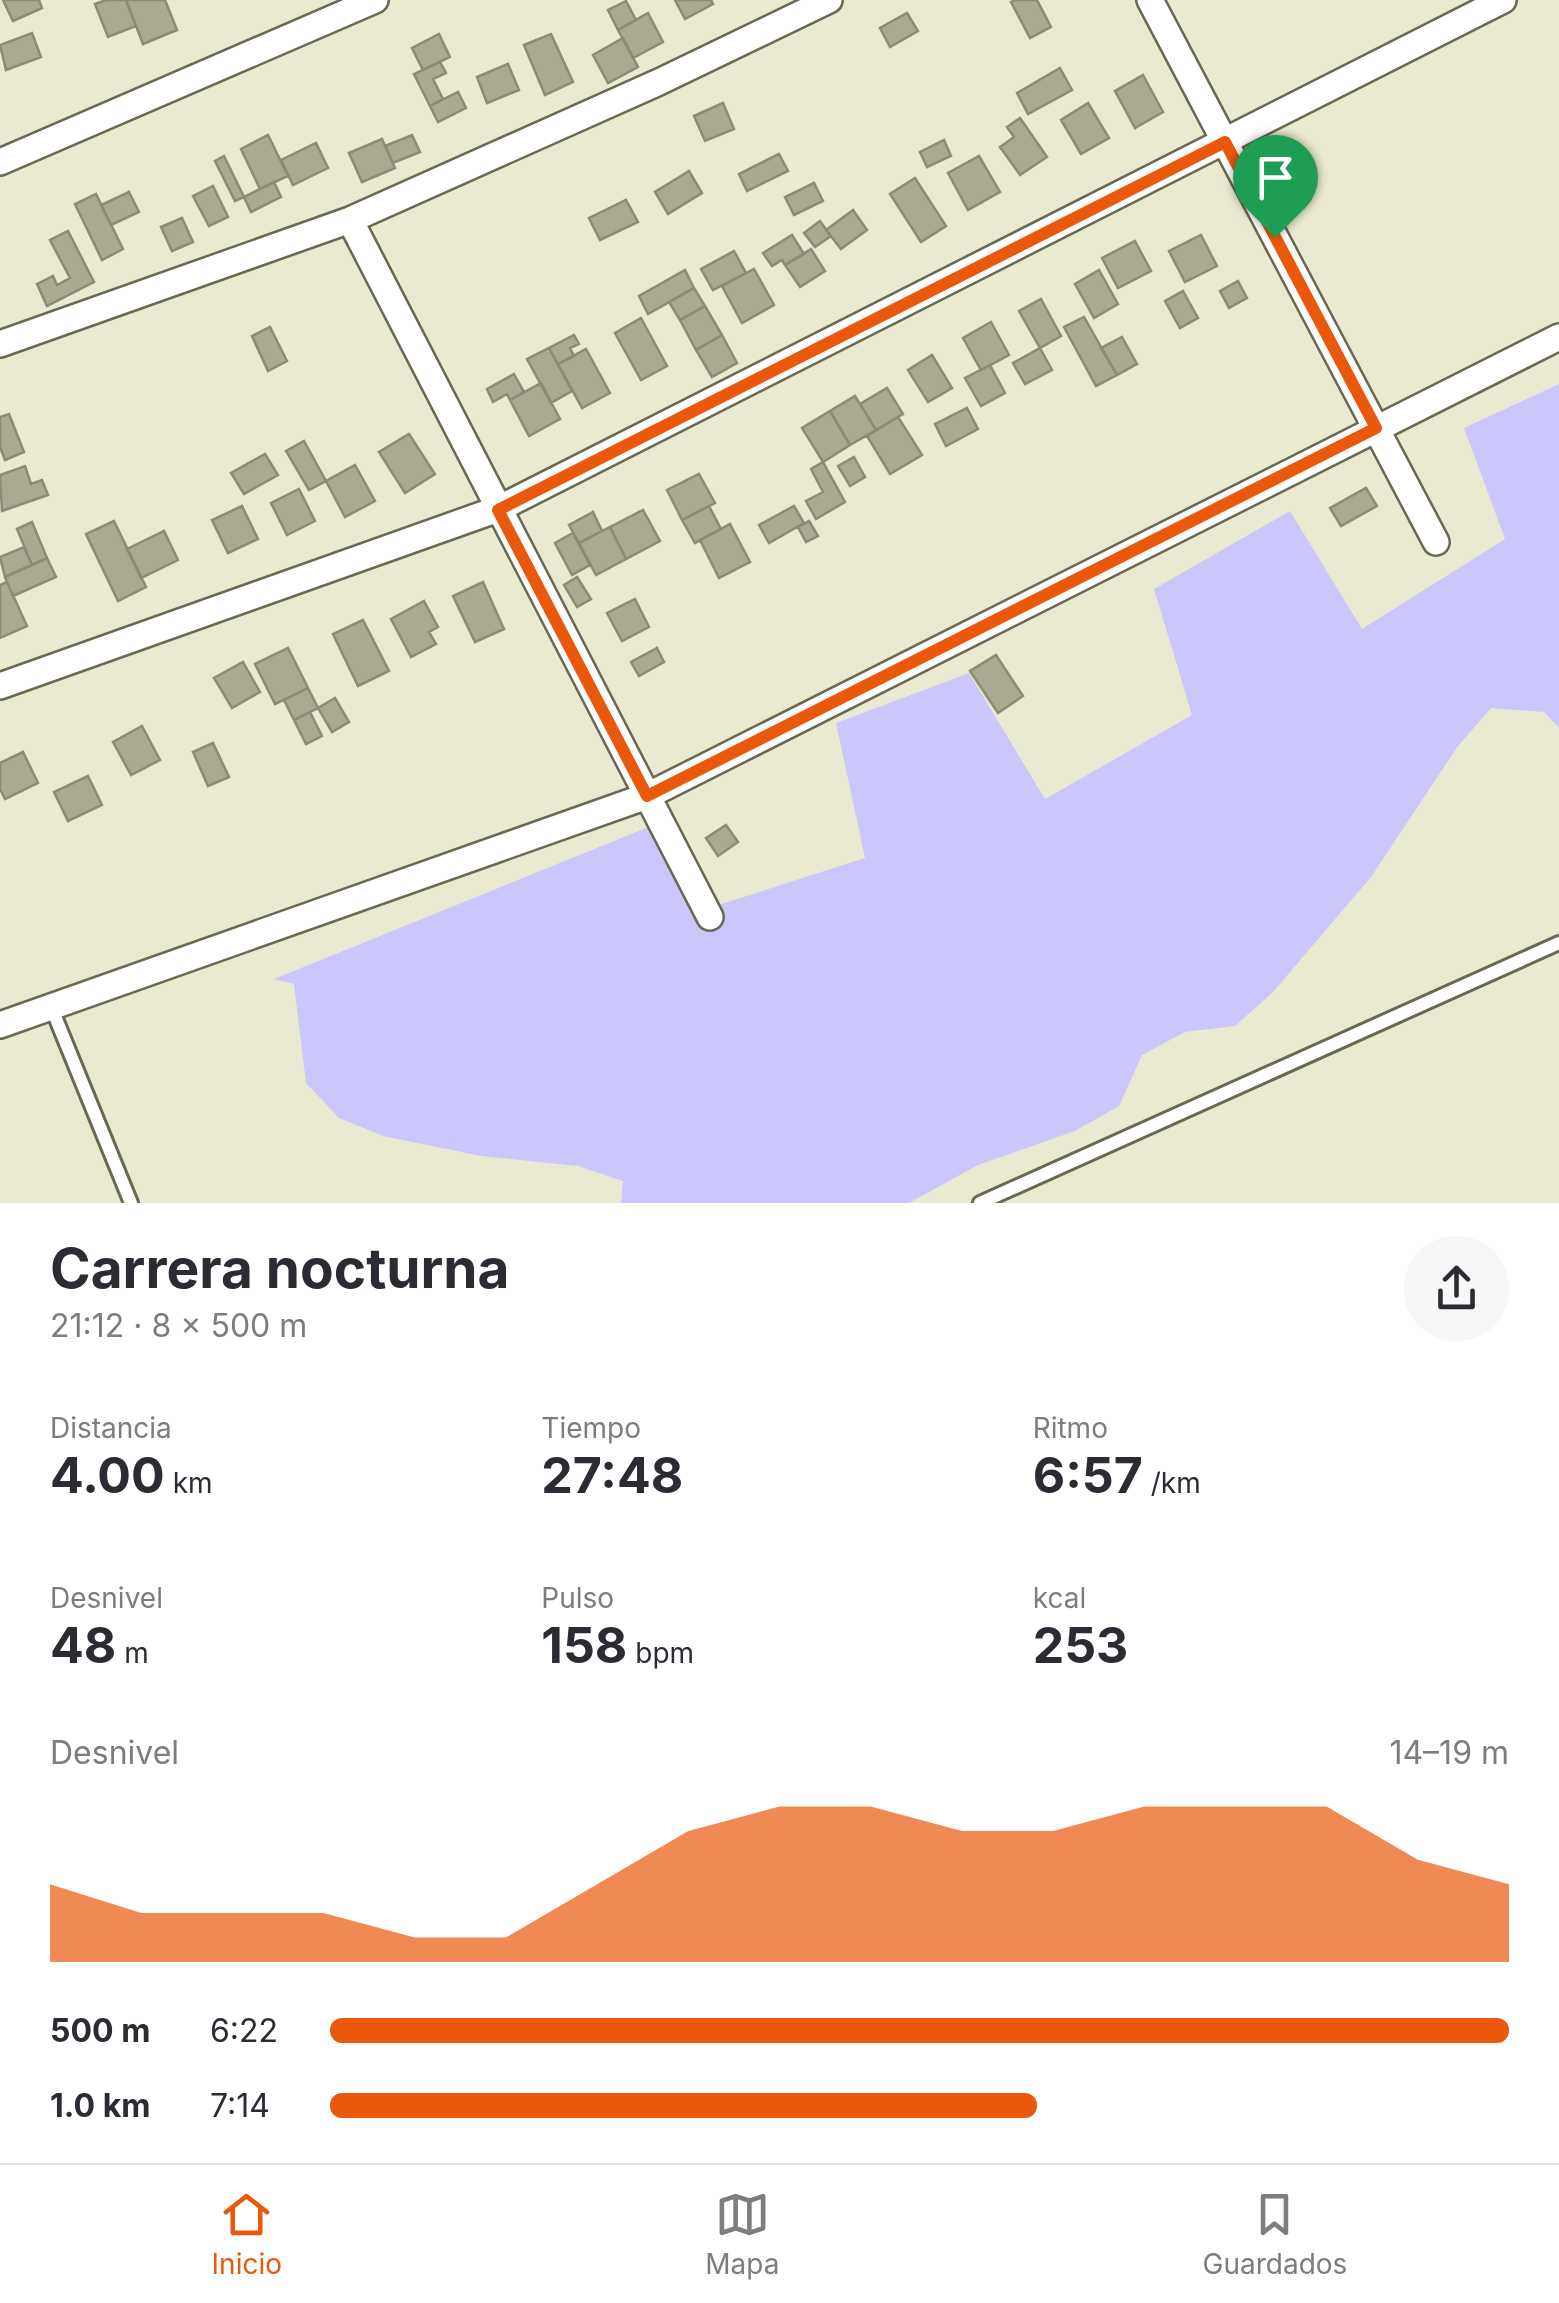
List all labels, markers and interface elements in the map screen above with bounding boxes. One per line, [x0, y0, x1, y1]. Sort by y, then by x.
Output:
pin [1233, 135, 1318, 238]
icon: arrive [1248, 150, 1303, 205]
text: Carrera nocturna [50, 1235, 510, 1301]
button: share [1404, 1236, 1509, 1341]
text: 21:12 · 8 × 500 m [50, 1306, 307, 1345]
text: Distancia [50, 1411, 172, 1445]
text: Tiempo [541, 1411, 641, 1445]
text: Ritmo [1033, 1411, 1108, 1445]
text: 4.00 [50, 1445, 165, 1505]
text: 27:48 [541, 1445, 683, 1505]
text: 6:57 [1033, 1445, 1143, 1505]
text: km [165, 1466, 213, 1500]
text: /km [1143, 1466, 1201, 1500]
text: Desnivel [50, 1581, 163, 1615]
text: Pulso [541, 1581, 614, 1615]
text: kcal [1033, 1581, 1086, 1615]
text: 48 [50, 1615, 116, 1675]
text: 158 [541, 1615, 627, 1675]
text: 253 [1033, 1615, 1128, 1675]
text: m [116, 1636, 149, 1670]
text: bpm [627, 1636, 694, 1670]
text: Desnivel [50, 1733, 179, 1772]
text: 14–19 m [1389, 1733, 1509, 1772]
text: 500 m [50, 2011, 150, 2050]
text: 6:22 [210, 2011, 278, 2050]
text: 1.0 km [50, 2086, 150, 2125]
text: 7:14 [210, 2086, 270, 2125]
tab: Inicio [212, 2187, 282, 2281]
tab: Mapa [705, 2187, 779, 2281]
tab: Guardados [1203, 2187, 1347, 2281]

